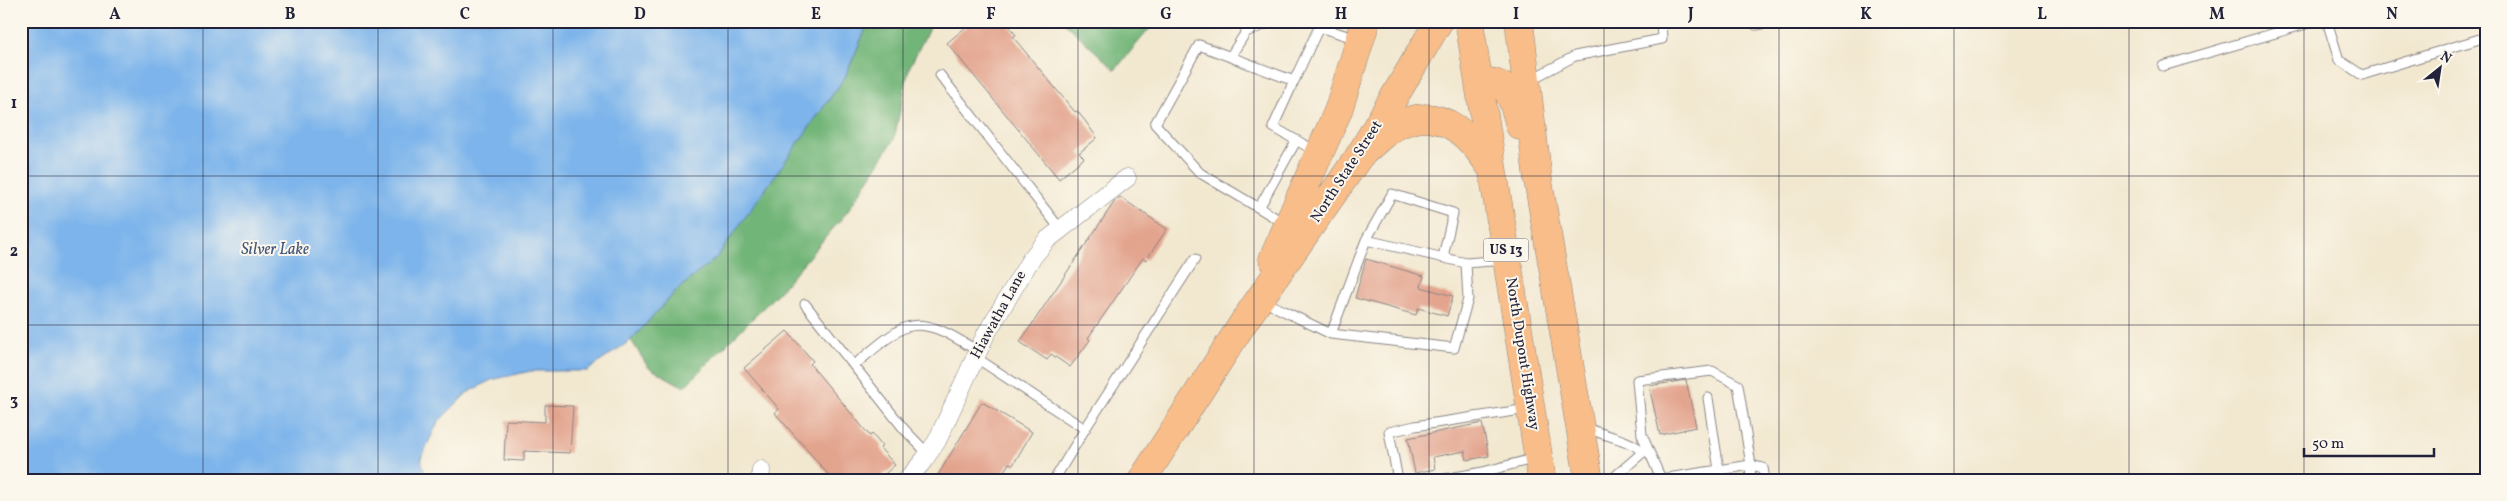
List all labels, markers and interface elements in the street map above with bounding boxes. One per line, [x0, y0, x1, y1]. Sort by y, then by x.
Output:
text: A [109, 4, 121, 26]
text: B [285, 4, 296, 26]
text: C [460, 4, 470, 26]
text: D [634, 4, 646, 26]
text: E [811, 4, 821, 26]
text: F [986, 4, 996, 26]
text: G [1160, 4, 1172, 26]
text: H [1335, 4, 1347, 26]
text: I [1513, 4, 1519, 26]
text: J [1687, 4, 1694, 26]
text: K [1860, 4, 1872, 26]
text: L [2037, 4, 2047, 26]
text: M [2209, 4, 2225, 26]
text: N [2386, 4, 2398, 26]
north arrow [2414, 42, 2464, 92]
text: N [2437, 47, 2455, 69]
text: 1 [11, 93, 17, 115]
street label: North State Street [1306, 117, 1388, 227]
road number: US 13 [1484, 238, 1528, 262]
water label: Silver Lake [241, 239, 309, 261]
text: 2 [10, 241, 18, 263]
street label: Hiawatha Lane [966, 267, 1032, 363]
street label: North Dupont Highway [1500, 276, 1544, 432]
text: 3 [10, 390, 18, 412]
scale bar [2304, 426, 2434, 458]
text: 50 m [2312, 434, 2344, 455]

